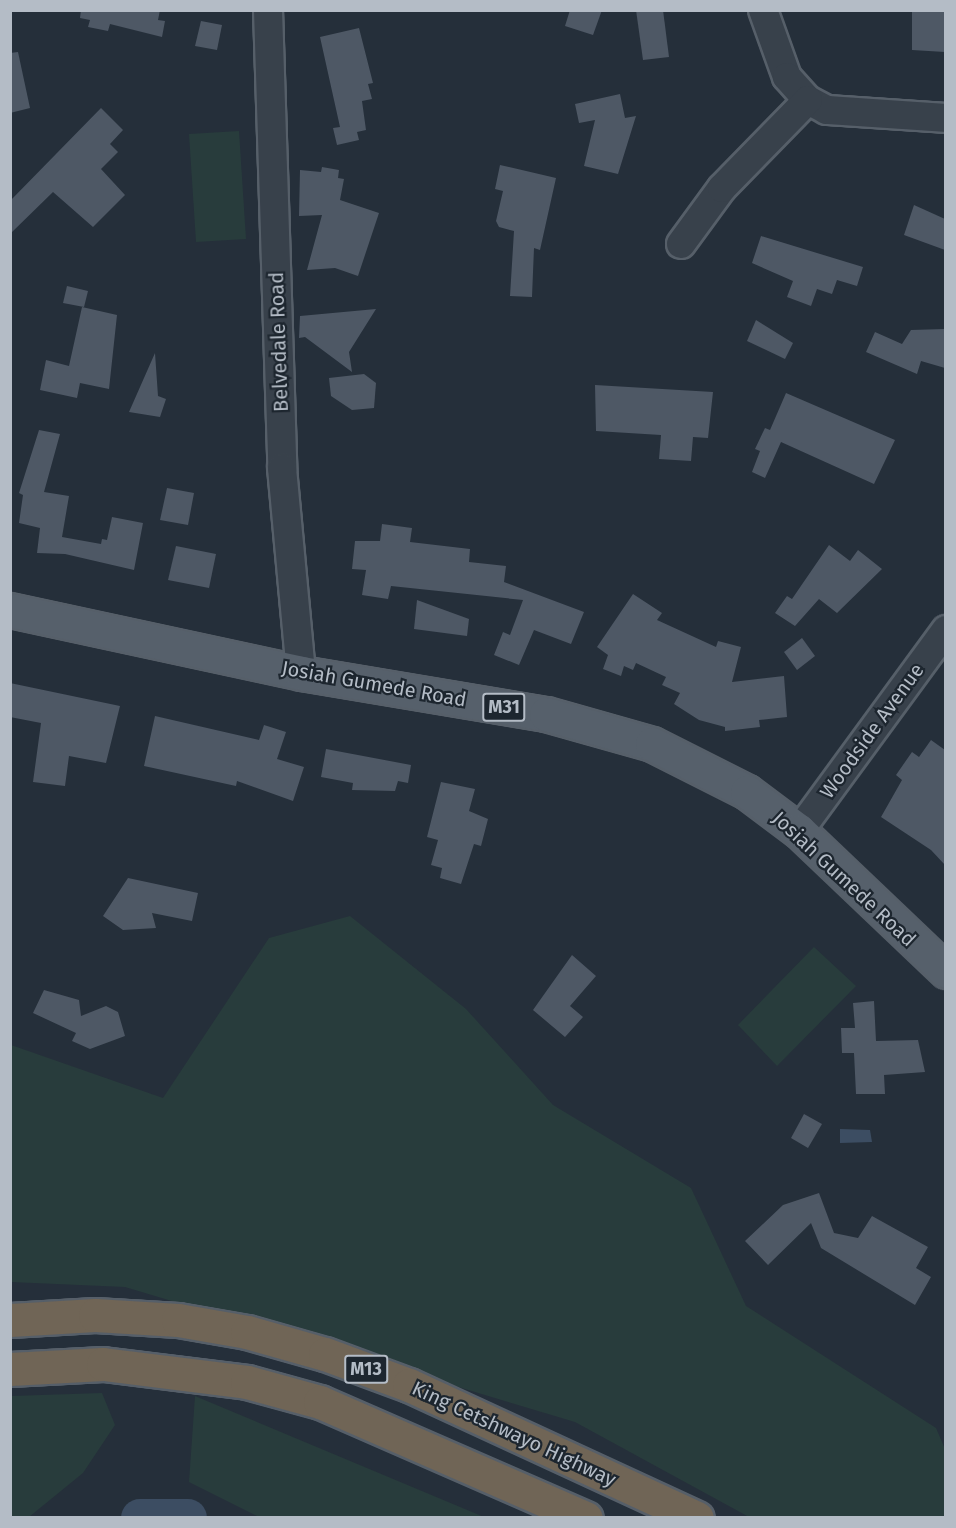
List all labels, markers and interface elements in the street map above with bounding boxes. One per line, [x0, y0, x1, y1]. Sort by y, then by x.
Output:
street label: Belvedale Road [265, 272, 293, 412]
street label: Josiah Gumede Road [280, 656, 468, 712]
street label: Woodside Avenue [815, 659, 929, 803]
road number: M31 [482, 692, 526, 722]
street label: Josiah Gumede Road [767, 806, 921, 952]
road number: M13 [344, 1354, 388, 1384]
street label: King Cetshwayo Highway [408, 1376, 620, 1492]

